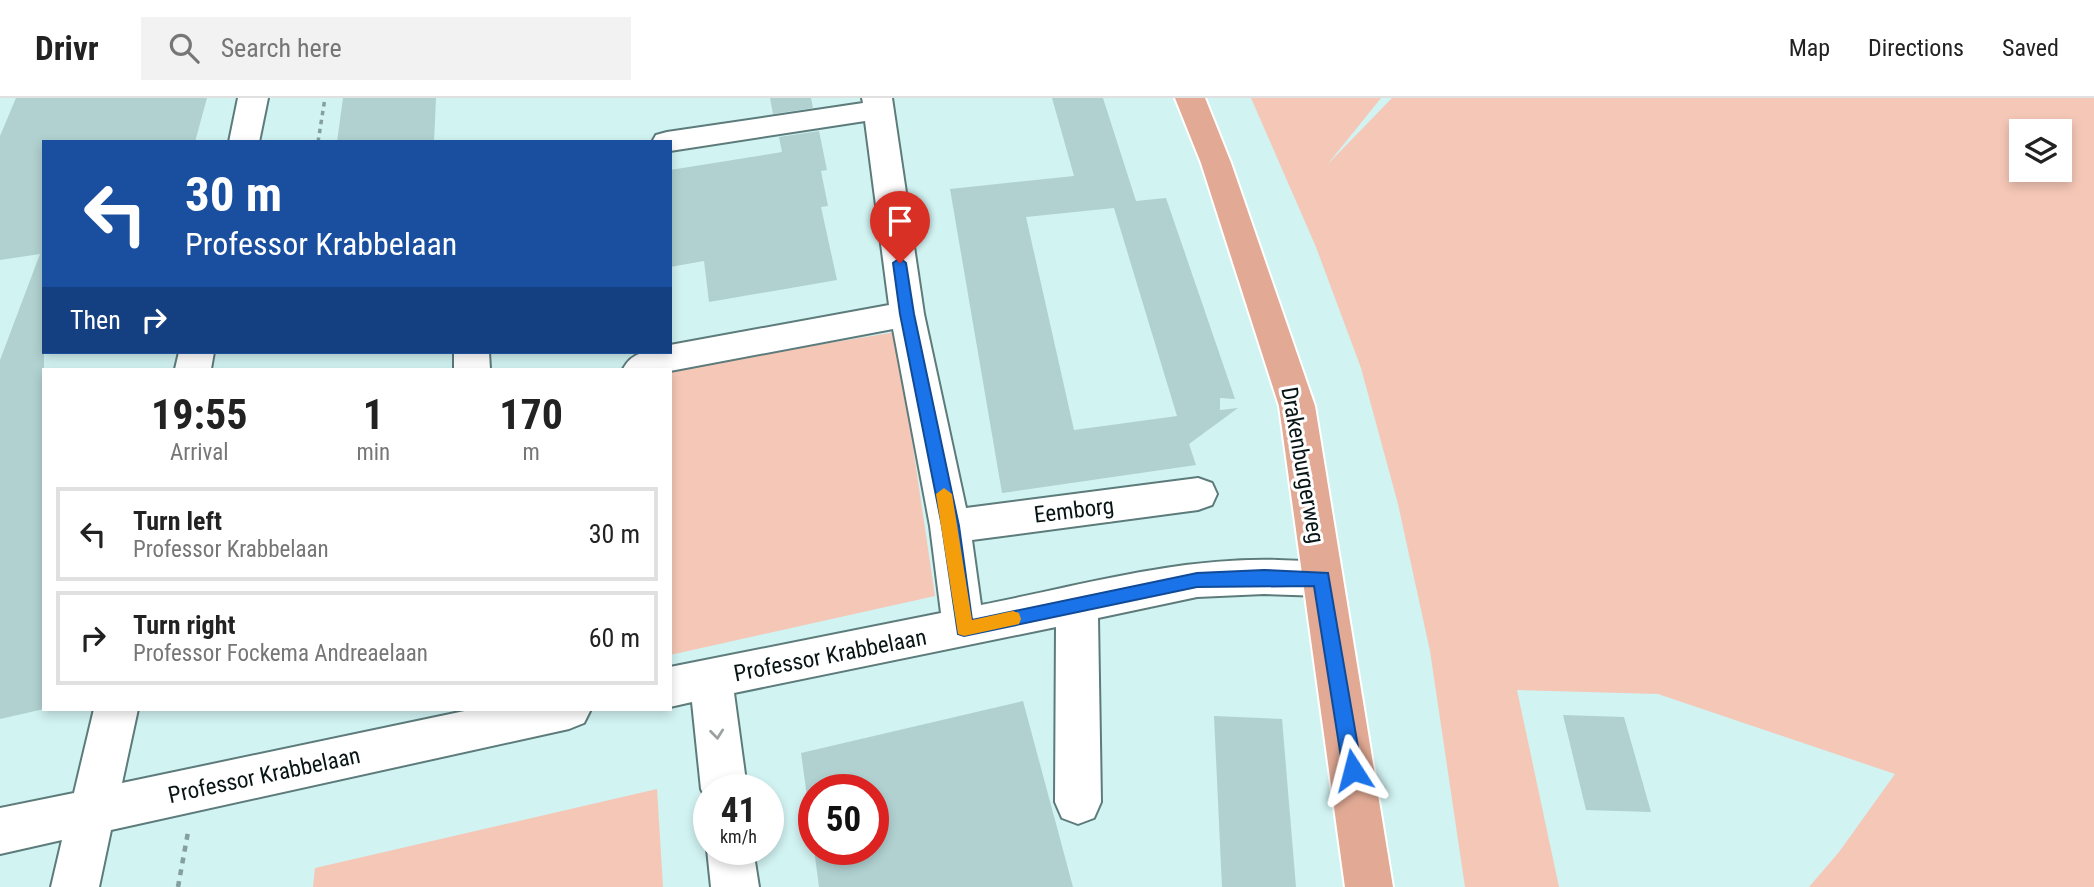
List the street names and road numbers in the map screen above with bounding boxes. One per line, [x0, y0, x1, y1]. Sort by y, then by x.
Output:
street label: Drakenburgerweg [1275, 385, 1330, 545]
street label: Eemborg [1033, 492, 1116, 529]
street label: Professor Krabbelaan [731, 624, 929, 687]
street label: Professor Krabbelaan [166, 742, 363, 809]

